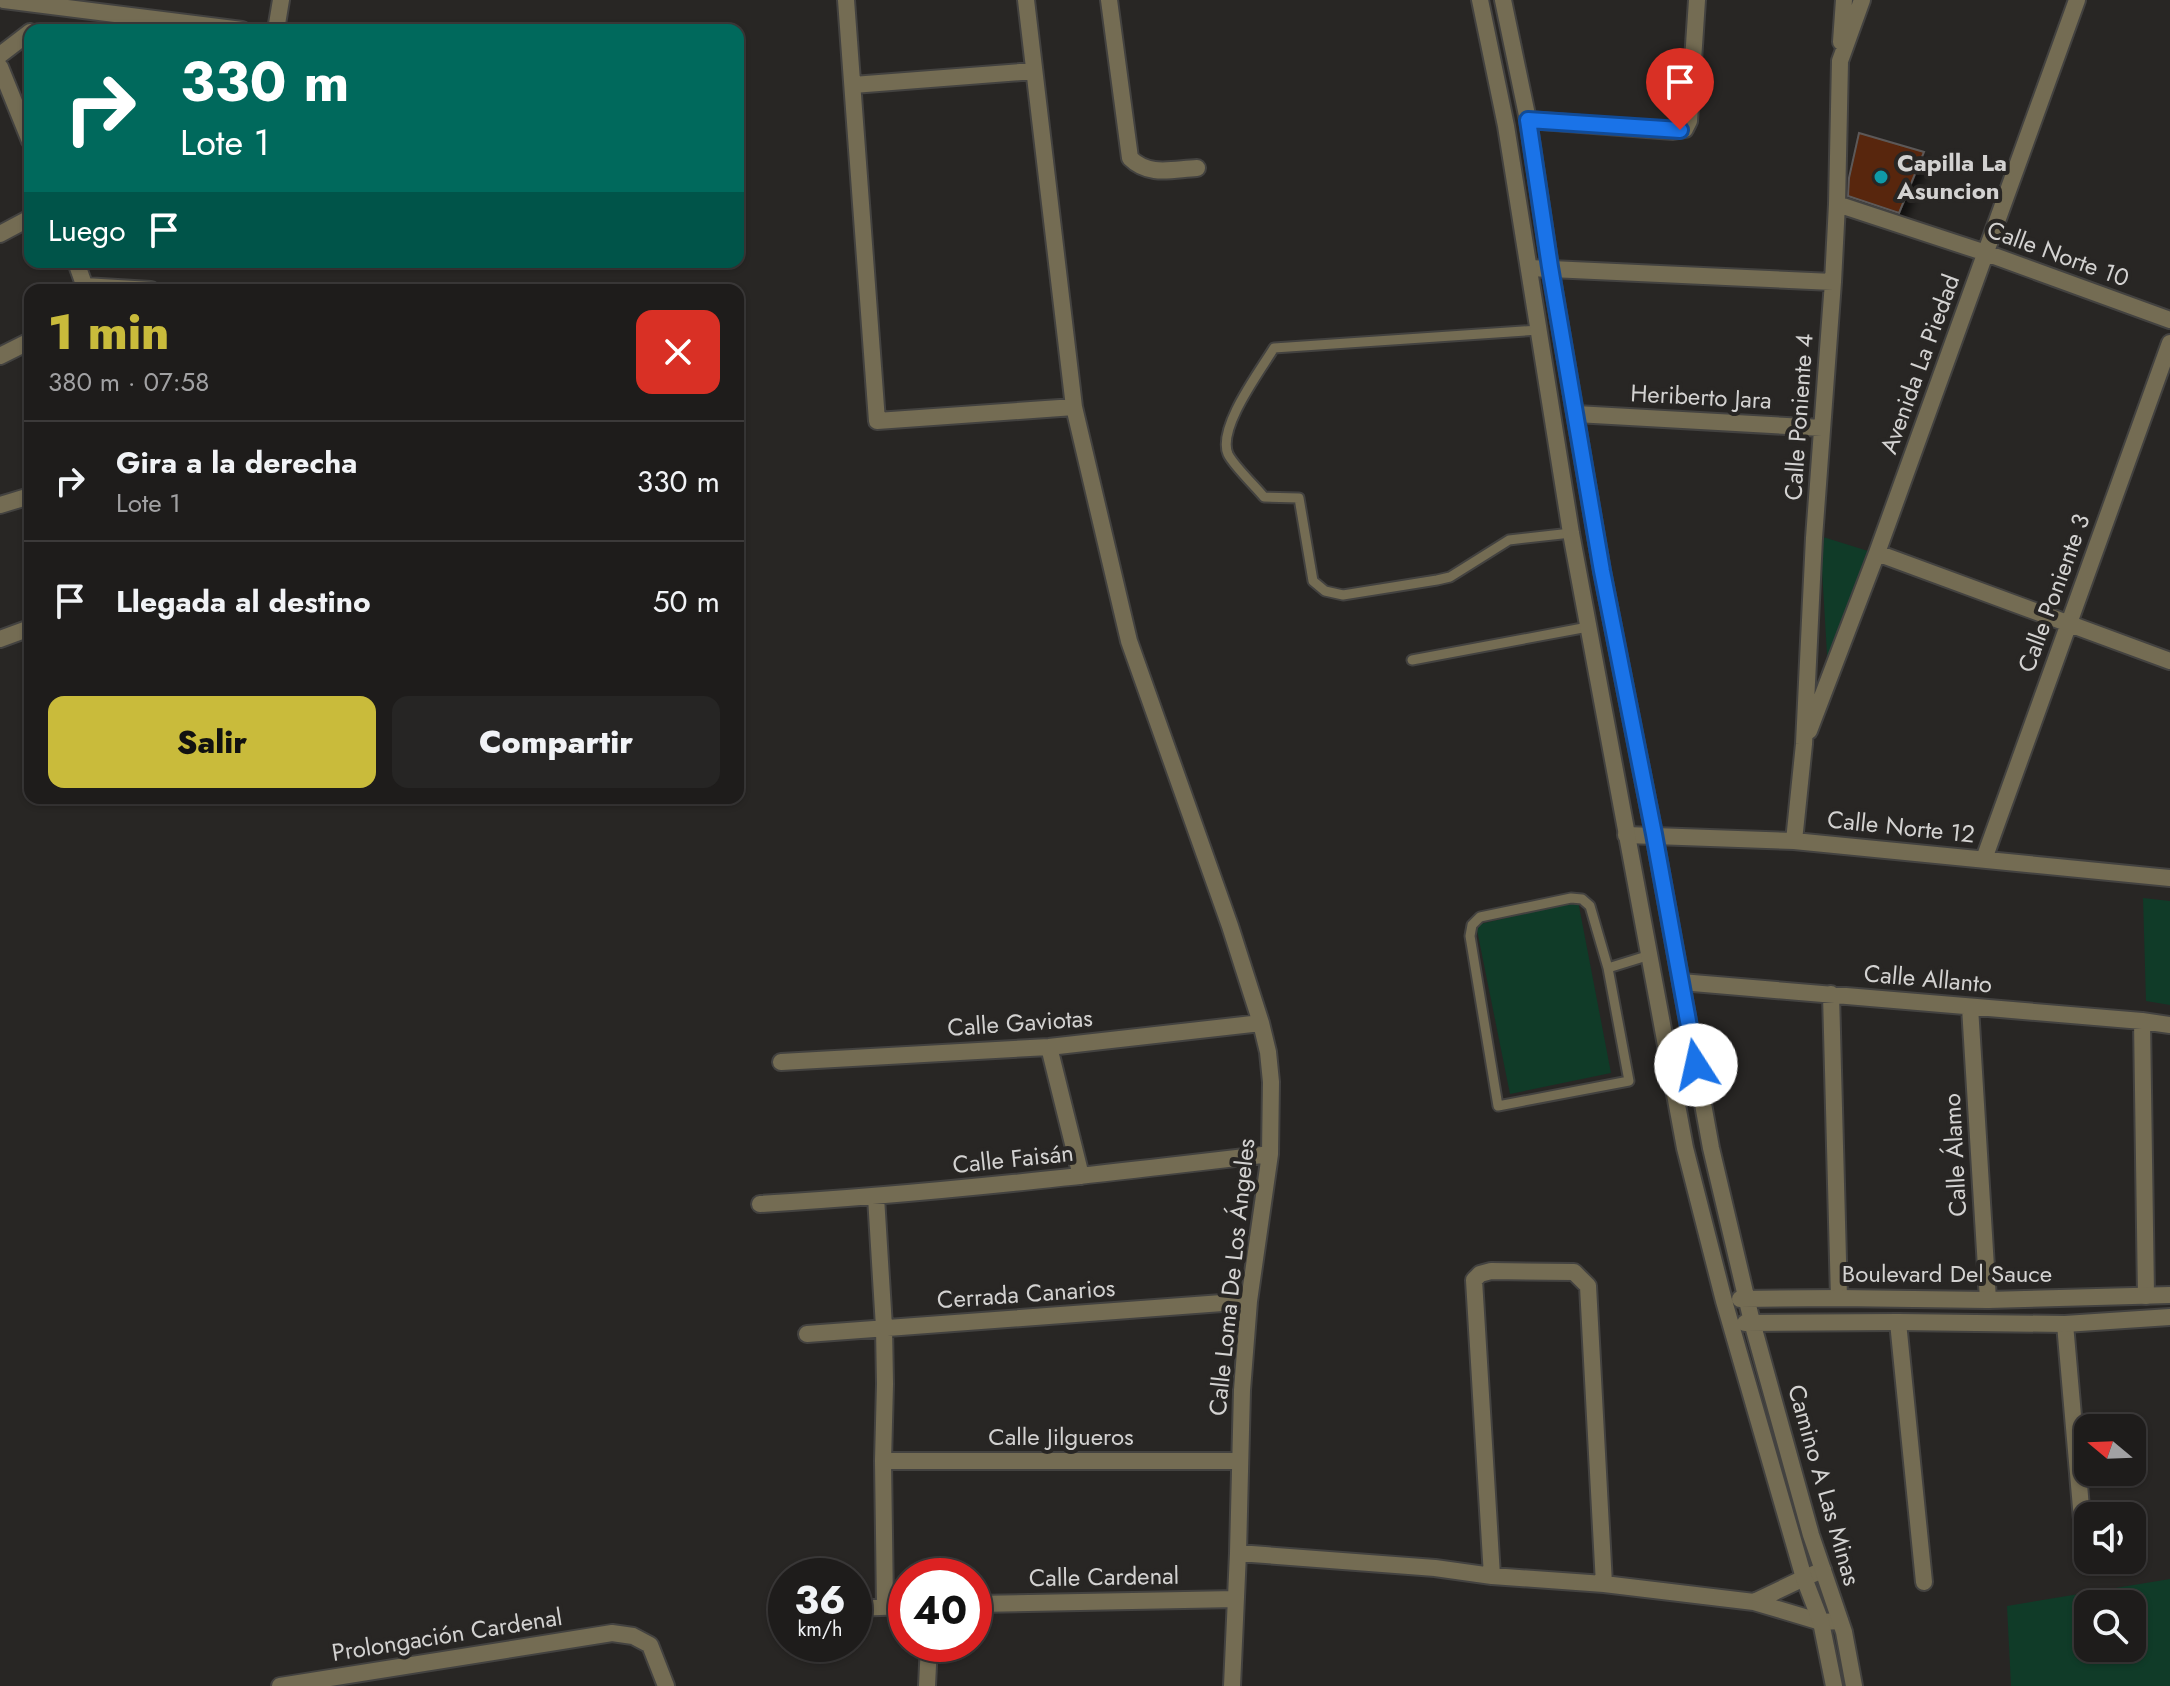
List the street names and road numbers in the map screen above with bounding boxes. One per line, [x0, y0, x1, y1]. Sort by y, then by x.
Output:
street label: Calle Norte 10 [1982, 212, 2134, 295]
street label: Avenida La Piedad [1871, 269, 1968, 458]
street label: Calle Poniente 4 [1775, 332, 1822, 502]
street label: Heriberto Jara [1629, 375, 1773, 418]
street label: Calle Poniente 3 [2009, 509, 2098, 677]
street label: Calle Norte 12 [1825, 801, 1977, 852]
street label: Calle Allanto [1863, 955, 1994, 1002]
street label: Calle Gaviotas [946, 1000, 1094, 1045]
street label: Calle Álamo [1934, 1093, 1975, 1218]
street label: Calle Faisán [951, 1135, 1075, 1182]
street label: Calle Loma De Los Ángeles [1200, 1137, 1263, 1417]
street label: Boulevard Del Sauce [1842, 1256, 2052, 1291]
street label: Cerrada Canarios [936, 1270, 1116, 1317]
street label: Camino A Las Minas [1779, 1380, 1870, 1589]
street label: Calle Jilgueros [988, 1419, 1134, 1454]
street label: Calle Cardenal [1028, 1558, 1180, 1595]
street label: Prolongación Cardenal [329, 1599, 565, 1670]

